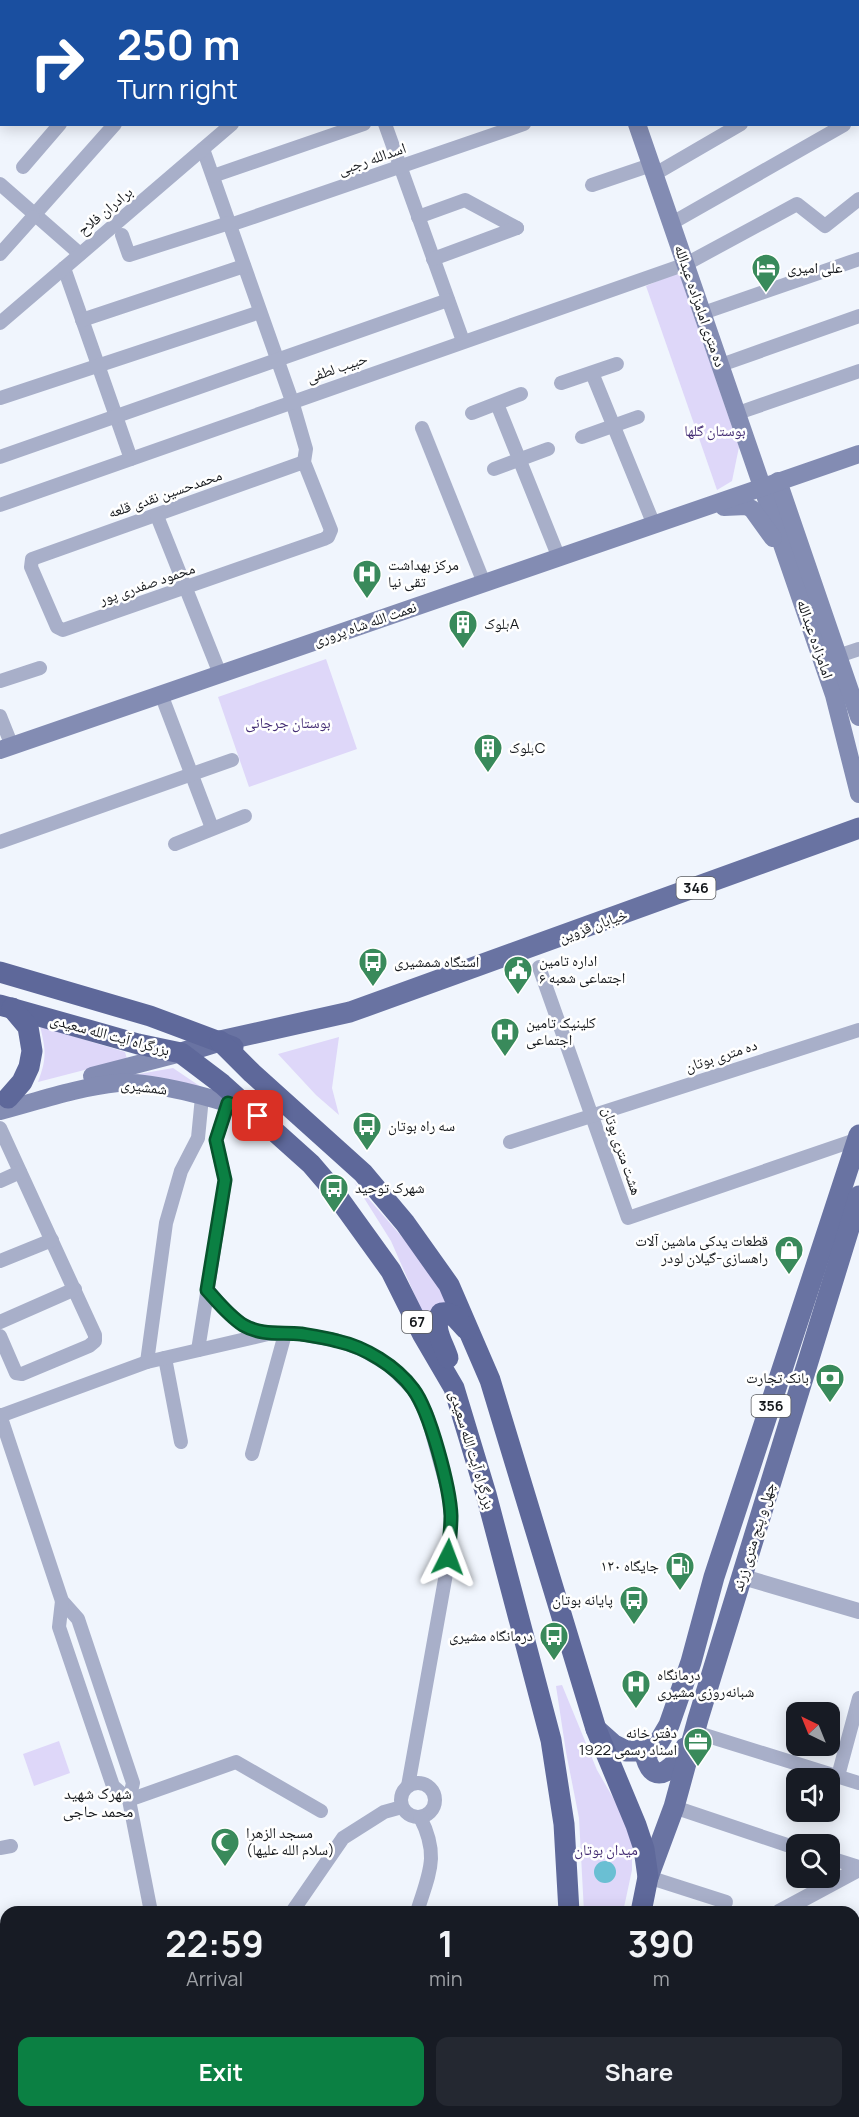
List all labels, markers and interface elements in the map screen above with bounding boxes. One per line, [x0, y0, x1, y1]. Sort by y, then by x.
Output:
text: 250 m [117, 15, 240, 73]
icon: right [18, 24, 96, 102]
text: Turn right [117, 70, 238, 107]
street label: اسدالله رجبی [335, 137, 409, 180]
street label: برادران فلاح [73, 181, 137, 240]
street label: ده متری امامزاده عبدالله [670, 242, 731, 370]
hotel icon: علی امیری [750, 252, 782, 294]
place label: علی امیری [787, 257, 843, 278]
street label: حبیب لطفی [303, 347, 371, 388]
park label: بوستان گلها [684, 420, 746, 441]
street label: محمدحسین نقدی قلعه [105, 464, 225, 523]
place label: مرکز بهداشت تقی نیا [388, 554, 459, 592]
street label: محمود صفدری پور [95, 557, 198, 610]
hospital icon: مرکز بهداشت تقی نیا [351, 558, 383, 600]
street label: نعمت الله شاه پروری [310, 596, 419, 651]
street label: امامزاده عبدالله [792, 597, 839, 681]
building icon: بلوکA [447, 608, 479, 650]
place label: بلوکA [484, 613, 520, 634]
park label: بوستان جرجانی [245, 712, 331, 733]
building icon: بلوکC [472, 732, 504, 774]
place label: بلوکC [509, 737, 546, 758]
road number: 346 [676, 877, 716, 899]
street label: خیابان قزوین [556, 903, 631, 948]
bus stop icon: استگاه شمشیری [357, 946, 389, 988]
place label: اداره تامین اجتماعی شعبه ۶ [539, 950, 625, 988]
place label: استگاه شمشیری [394, 951, 479, 972]
public building icon: اداره تامین اجتماعی شعبه ۶ [502, 954, 534, 996]
street label: بزرگراه آیت الله سعیدی [48, 1008, 172, 1061]
place label: کلینیک تامین اجتماعی [526, 1012, 596, 1050]
hospital icon: کلینیک تامین اجتماعی [489, 1016, 521, 1058]
street label: ده متری بوتان [682, 1034, 760, 1077]
street label: شمشیری [120, 1073, 169, 1100]
pin [232, 1090, 283, 1141]
icon: arrive [241, 1099, 274, 1132]
street label: هشت متری بوتان [598, 1104, 647, 1198]
bus stop icon: سه راه بوتان [351, 1110, 383, 1152]
place label: سه راه بوتان [388, 1115, 455, 1136]
bus stop icon: شهرک توحید [318, 1172, 350, 1214]
place label: شهرک توحید [355, 1177, 425, 1198]
place label: قطعات یدکی ماشین آلات راهسازی-گیلان لودر [635, 1230, 768, 1268]
shop icon: قطعات یدکی ماشین آلات راهسازی-گیلان لودر [773, 1234, 805, 1276]
road number: 67 [402, 1311, 432, 1333]
bank icon: بانک تجارت [814, 1362, 846, 1404]
place label: بانک تجارت [746, 1367, 809, 1388]
street label: بزرگراه آیت الله سعیدی [444, 1388, 501, 1512]
road number: 356 [752, 1395, 790, 1417]
street label: چهل و پنج متری زرند [727, 1479, 780, 1594]
position arrow [416, 1525, 480, 1589]
fuel station icon: جایگاه ۱۲۰ [664, 1550, 696, 1592]
place label: جایگاه ۱۲۰ [601, 1555, 659, 1576]
bus stop icon: پایانه بوتان [618, 1584, 650, 1626]
place label: پایانه بوتان [552, 1589, 613, 1610]
bus stop icon: درمانگاه مشیری [538, 1620, 570, 1662]
place label: درمانگاه مشیری [449, 1625, 533, 1646]
place label: درمانگاه شبانه‌روزی مشیری [657, 1664, 754, 1702]
hospital icon: درمانگاه شبانه‌روزی مشیری [620, 1668, 652, 1710]
north arrow [786, 1702, 840, 1756]
map controls [786, 1702, 840, 1888]
place label: دفتر خانه اسناد رسمی 1922 [579, 1722, 677, 1760]
office icon: دفتر خانه اسناد رسمی 1922 [682, 1726, 714, 1768]
button: sound [786, 1768, 840, 1822]
district label: شهرک شهید محمد حاجی [63, 1782, 133, 1822]
place label: مسجد الزهرا (سلام الله علیها) [246, 1822, 335, 1860]
mosque icon: مسجد الزهرا (سلام الله علیها) [209, 1826, 241, 1868]
button: search [786, 1834, 840, 1888]
park label: میدان بوتان [574, 1839, 638, 1860]
text: 22:59 [165, 1919, 264, 1968]
text: 1 [438, 1919, 454, 1968]
text: 390 [628, 1919, 695, 1968]
text: Arrival [186, 1965, 243, 1992]
text: min [429, 1965, 463, 1992]
text: m [653, 1965, 670, 1992]
button: Exit [18, 2037, 424, 2106]
button: Share [436, 2037, 842, 2106]

